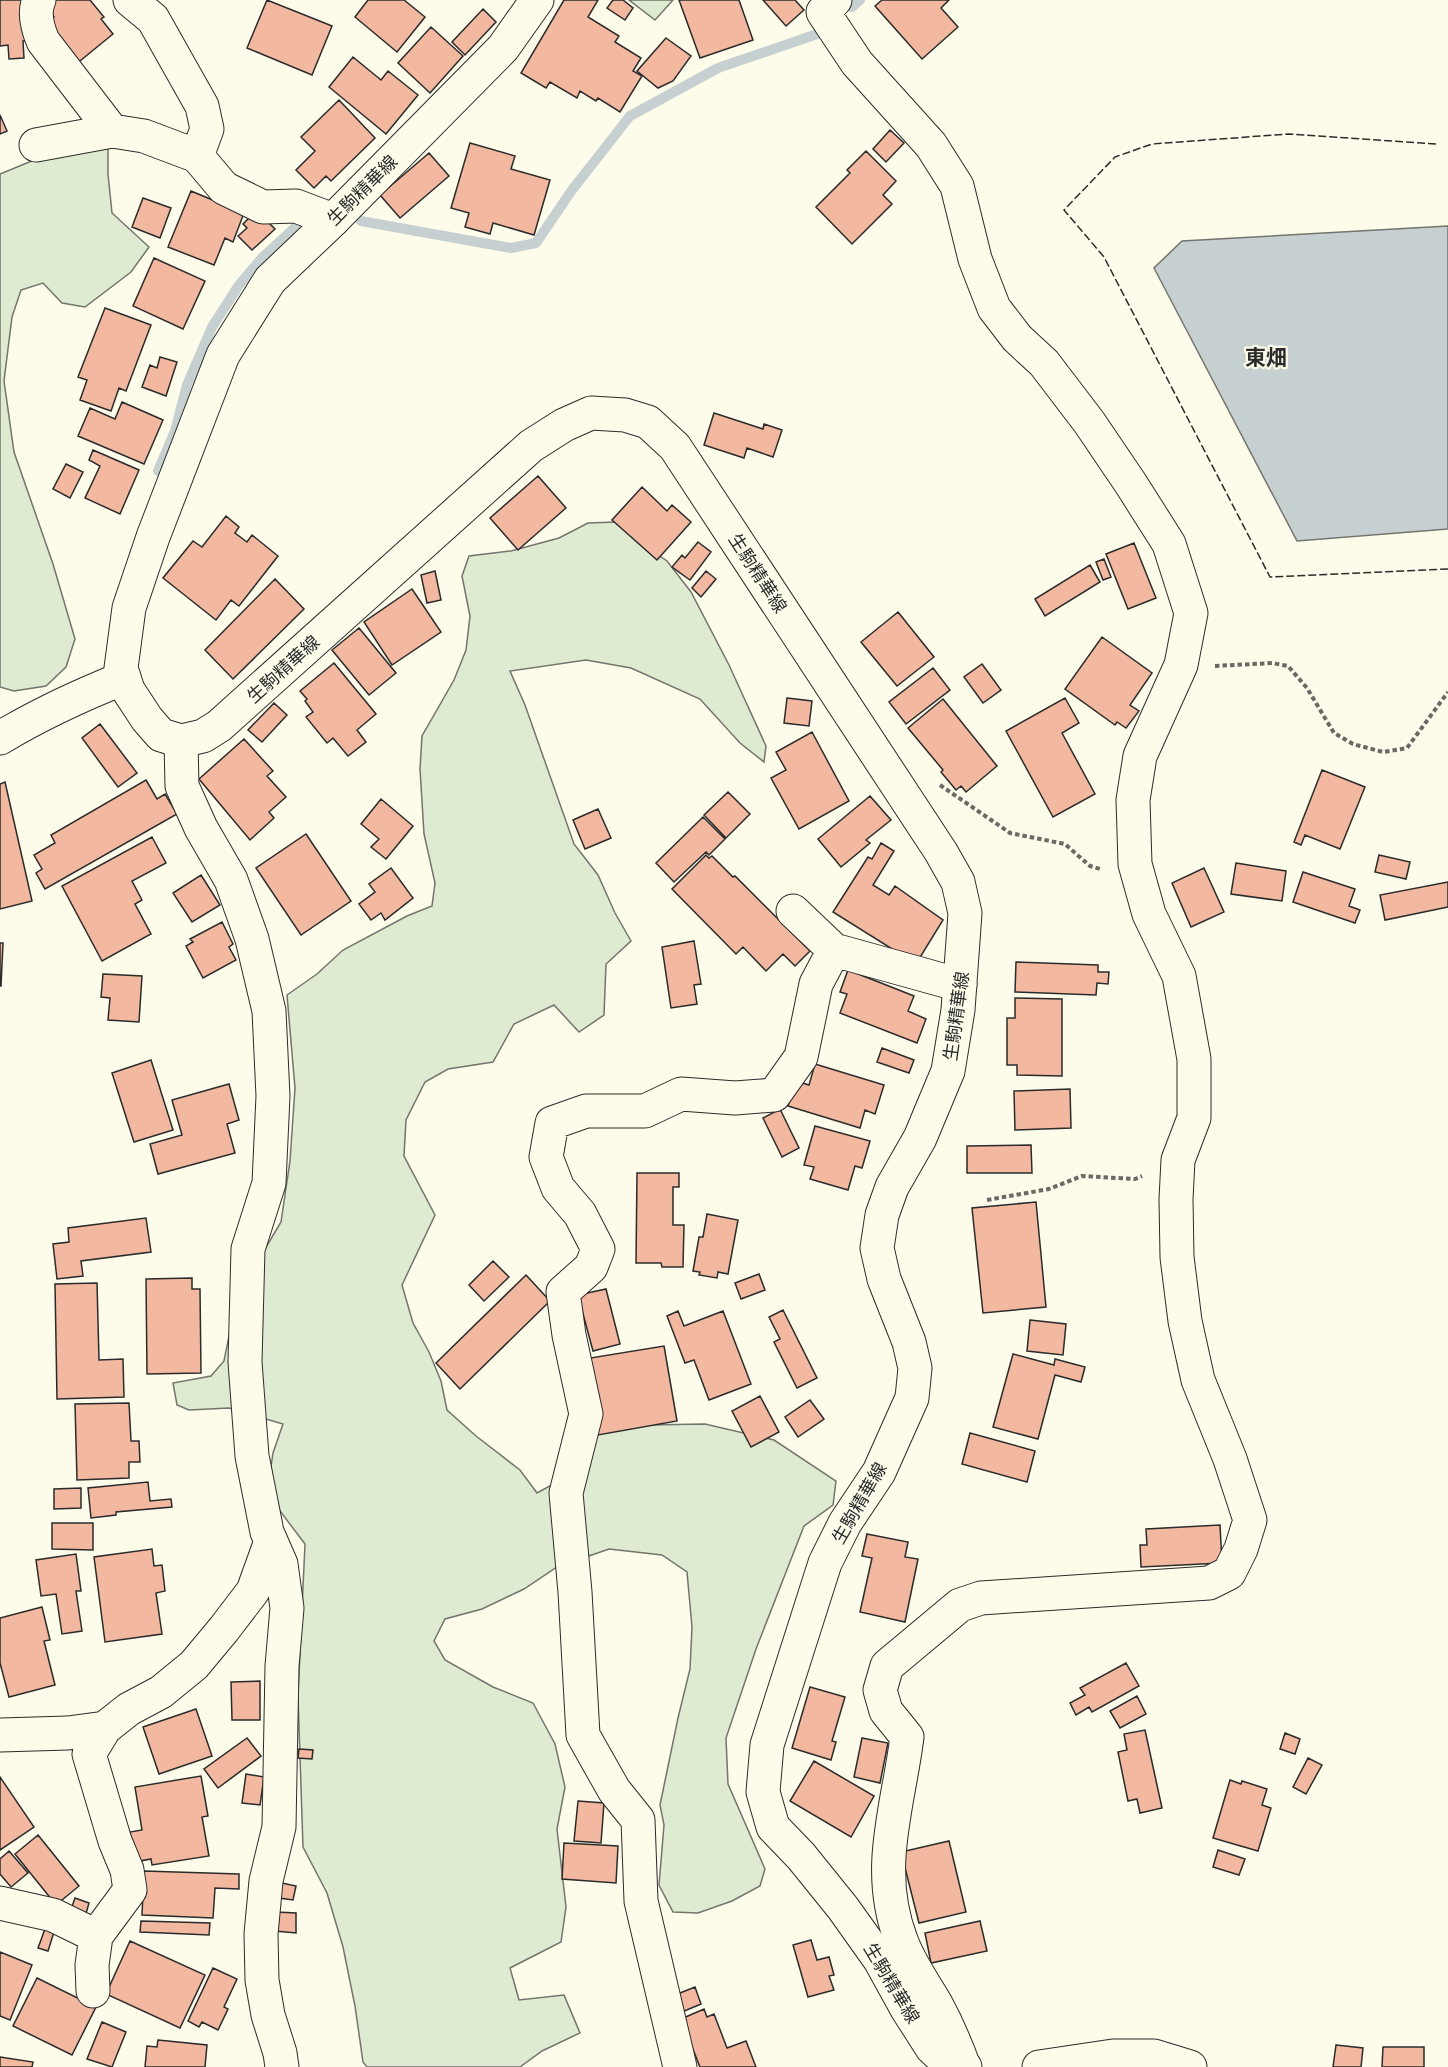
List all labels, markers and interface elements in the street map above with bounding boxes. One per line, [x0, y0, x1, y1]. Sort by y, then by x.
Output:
street label: 生駒精華線 [322, 150, 402, 230]
district label: 東畑 [1245, 343, 1287, 371]
street label: 生駒精華線 [724, 529, 792, 617]
street label: 生駒精華線 [242, 630, 324, 708]
street label: 生駒精華線 [938, 970, 974, 1062]
street label: 生駒精華線 [827, 1458, 891, 1548]
street label: 生駒精華線 [859, 1939, 925, 2027]

